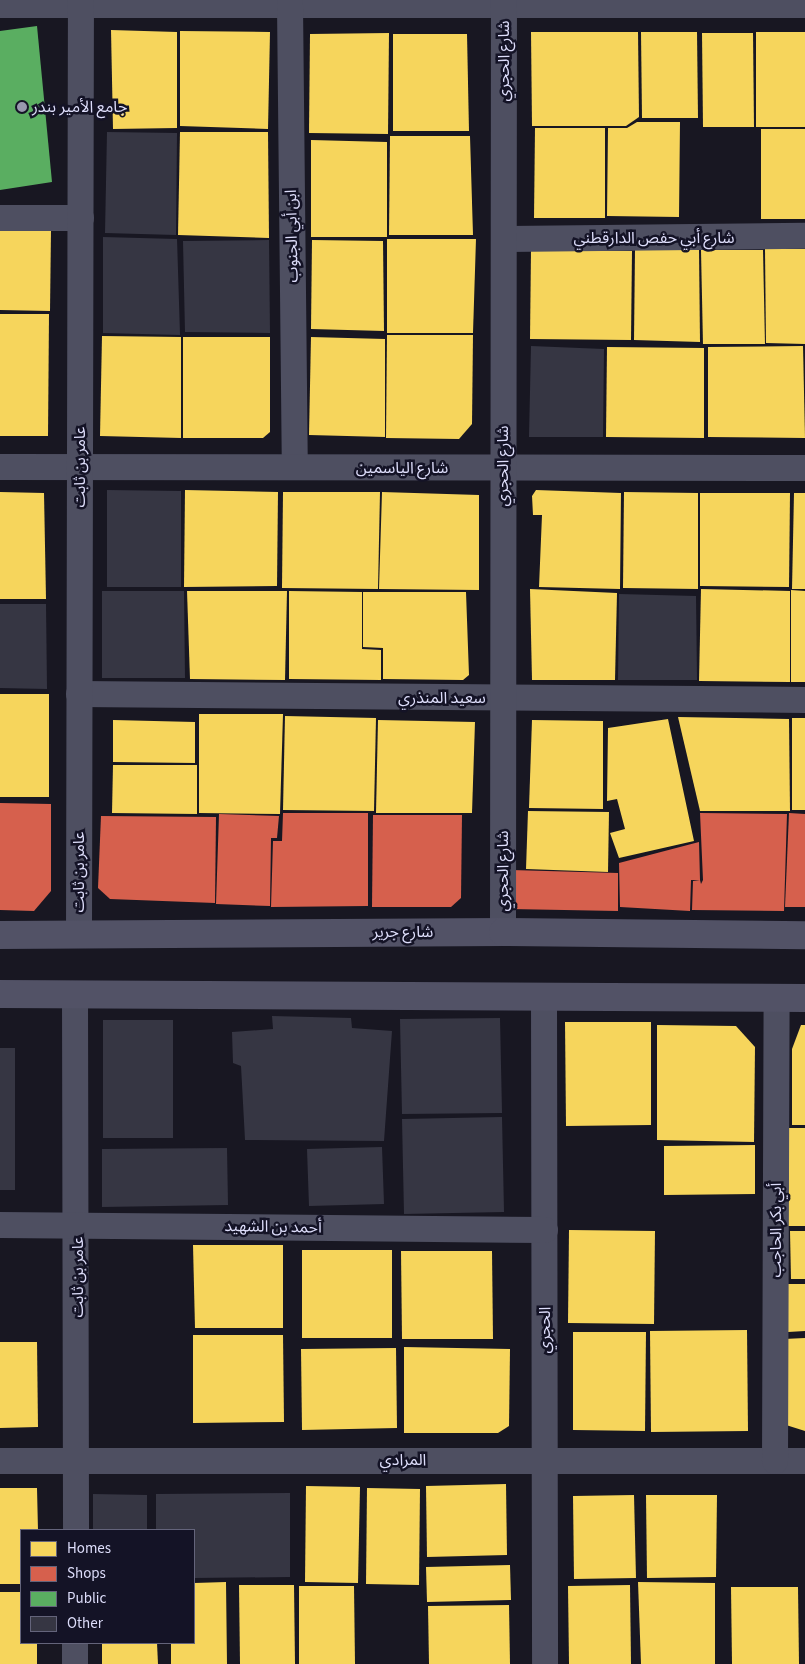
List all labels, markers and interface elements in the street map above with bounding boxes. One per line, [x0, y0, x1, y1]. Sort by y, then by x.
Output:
street label: شارع الحجري [494, 20, 514, 102]
place label: جامع الأمير بندر [32, 97, 127, 117]
marker: جامع الأمير بندر [16, 101, 28, 113]
street label: ابن أبي الجنوب [282, 189, 302, 283]
street label: شارع أبي حفص الدارقطني [573, 228, 735, 248]
street label: شارع الحجري [493, 425, 513, 507]
street label: عامر بن ثابت [70, 426, 90, 508]
street label: شارع الياسمين [356, 458, 448, 478]
street label: سعيد المنذري [398, 688, 486, 708]
street label: شارع الحجري [493, 830, 513, 912]
street label: عامر بن ثابت [69, 831, 89, 913]
street label: شارع جرير [373, 922, 433, 942]
street label: أبي بكر الحاجب [766, 1183, 786, 1277]
street label: أحمد بن الشهيد [224, 1217, 322, 1237]
street label: عامر بن ثابت [68, 1236, 88, 1318]
street label: الحجري [535, 1307, 555, 1353]
street label: المرادي [380, 1450, 426, 1470]
legend [20, 1529, 195, 1644]
text: Homes [67, 1538, 111, 1559]
text: Shops [67, 1563, 106, 1584]
text: Public [67, 1588, 106, 1609]
text: Other [67, 1613, 103, 1634]

